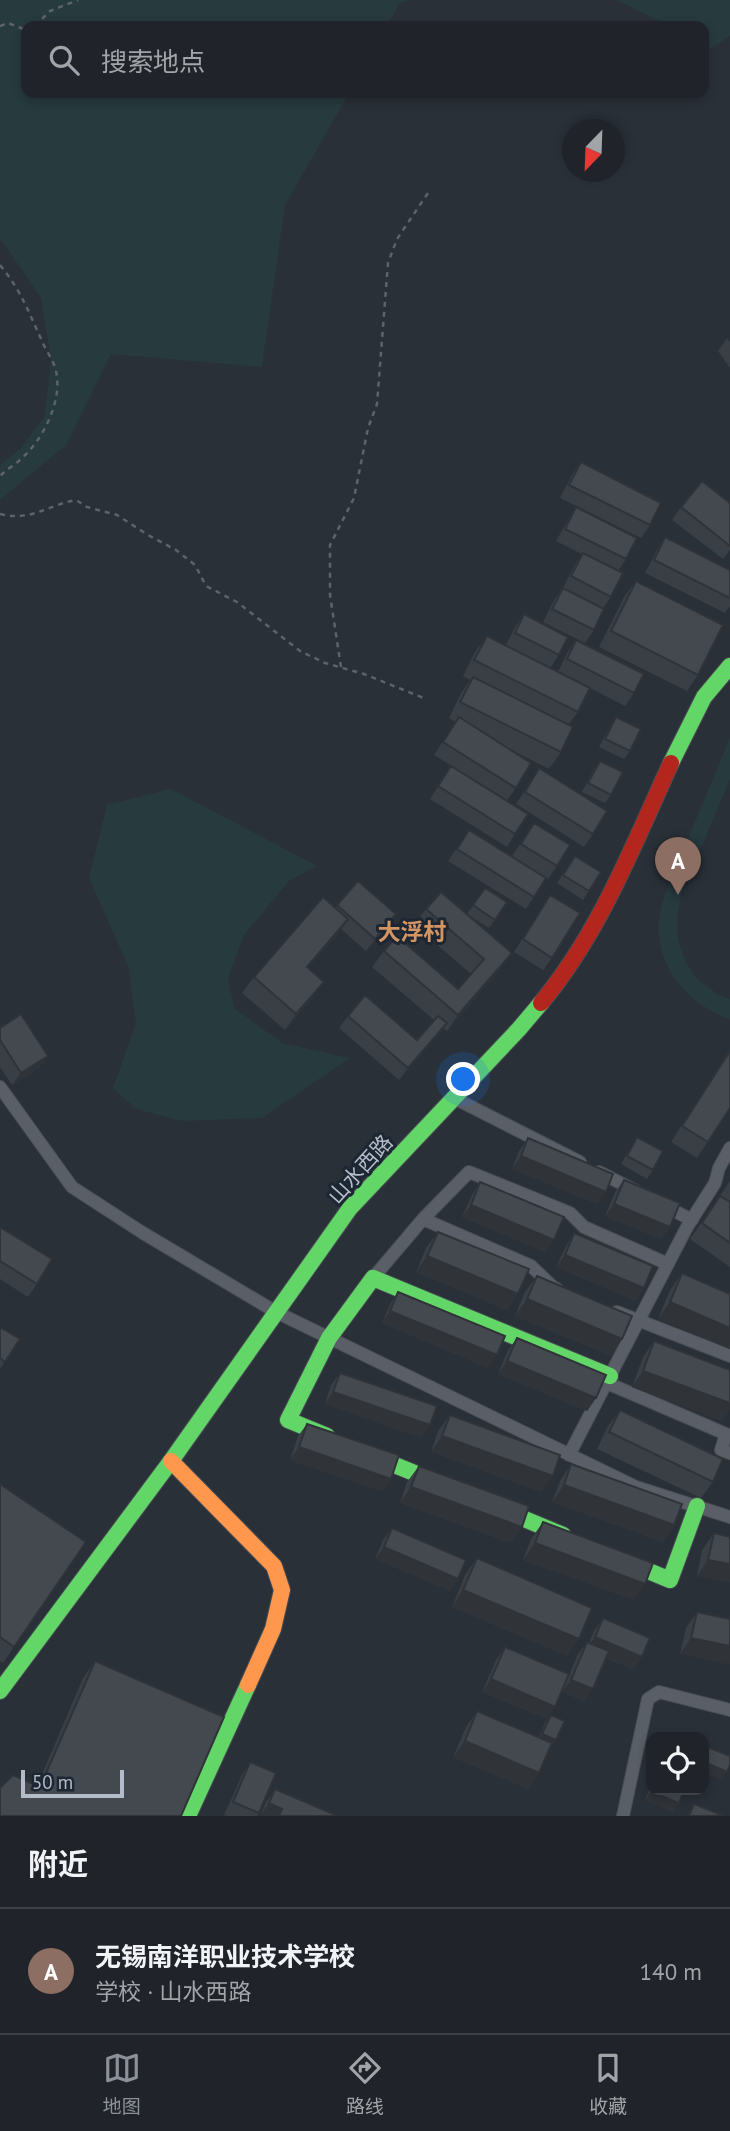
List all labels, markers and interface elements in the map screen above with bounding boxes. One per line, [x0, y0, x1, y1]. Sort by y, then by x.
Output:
search box [21, 21, 709, 98]
icon: search [45, 41, 83, 79]
text: 搜索地点 [101, 45, 205, 78]
north arrow [562, 119, 625, 182]
pin: A [655, 837, 701, 895]
district label: 大浮村 [378, 917, 447, 946]
your location [446, 1062, 480, 1096]
street label: 山水西路 [322, 1129, 398, 1209]
map controls [646, 1732, 709, 1795]
button: locate [646, 1732, 709, 1795]
scale bar [21, 1767, 124, 1799]
text: 50 m [32, 1770, 73, 1794]
text: 附近 [28, 1844, 88, 1883]
text: 无锡南洋职业技术学校 [95, 1940, 355, 1973]
text: A [44, 1957, 58, 1986]
text: 140 m [640, 1957, 702, 1986]
text: 学校 · 山水西路 [95, 1977, 251, 2006]
tab: 地图 [103, 2049, 141, 2118]
tab: 路线 [346, 2049, 384, 2118]
tab: 收藏 [589, 2049, 627, 2118]

